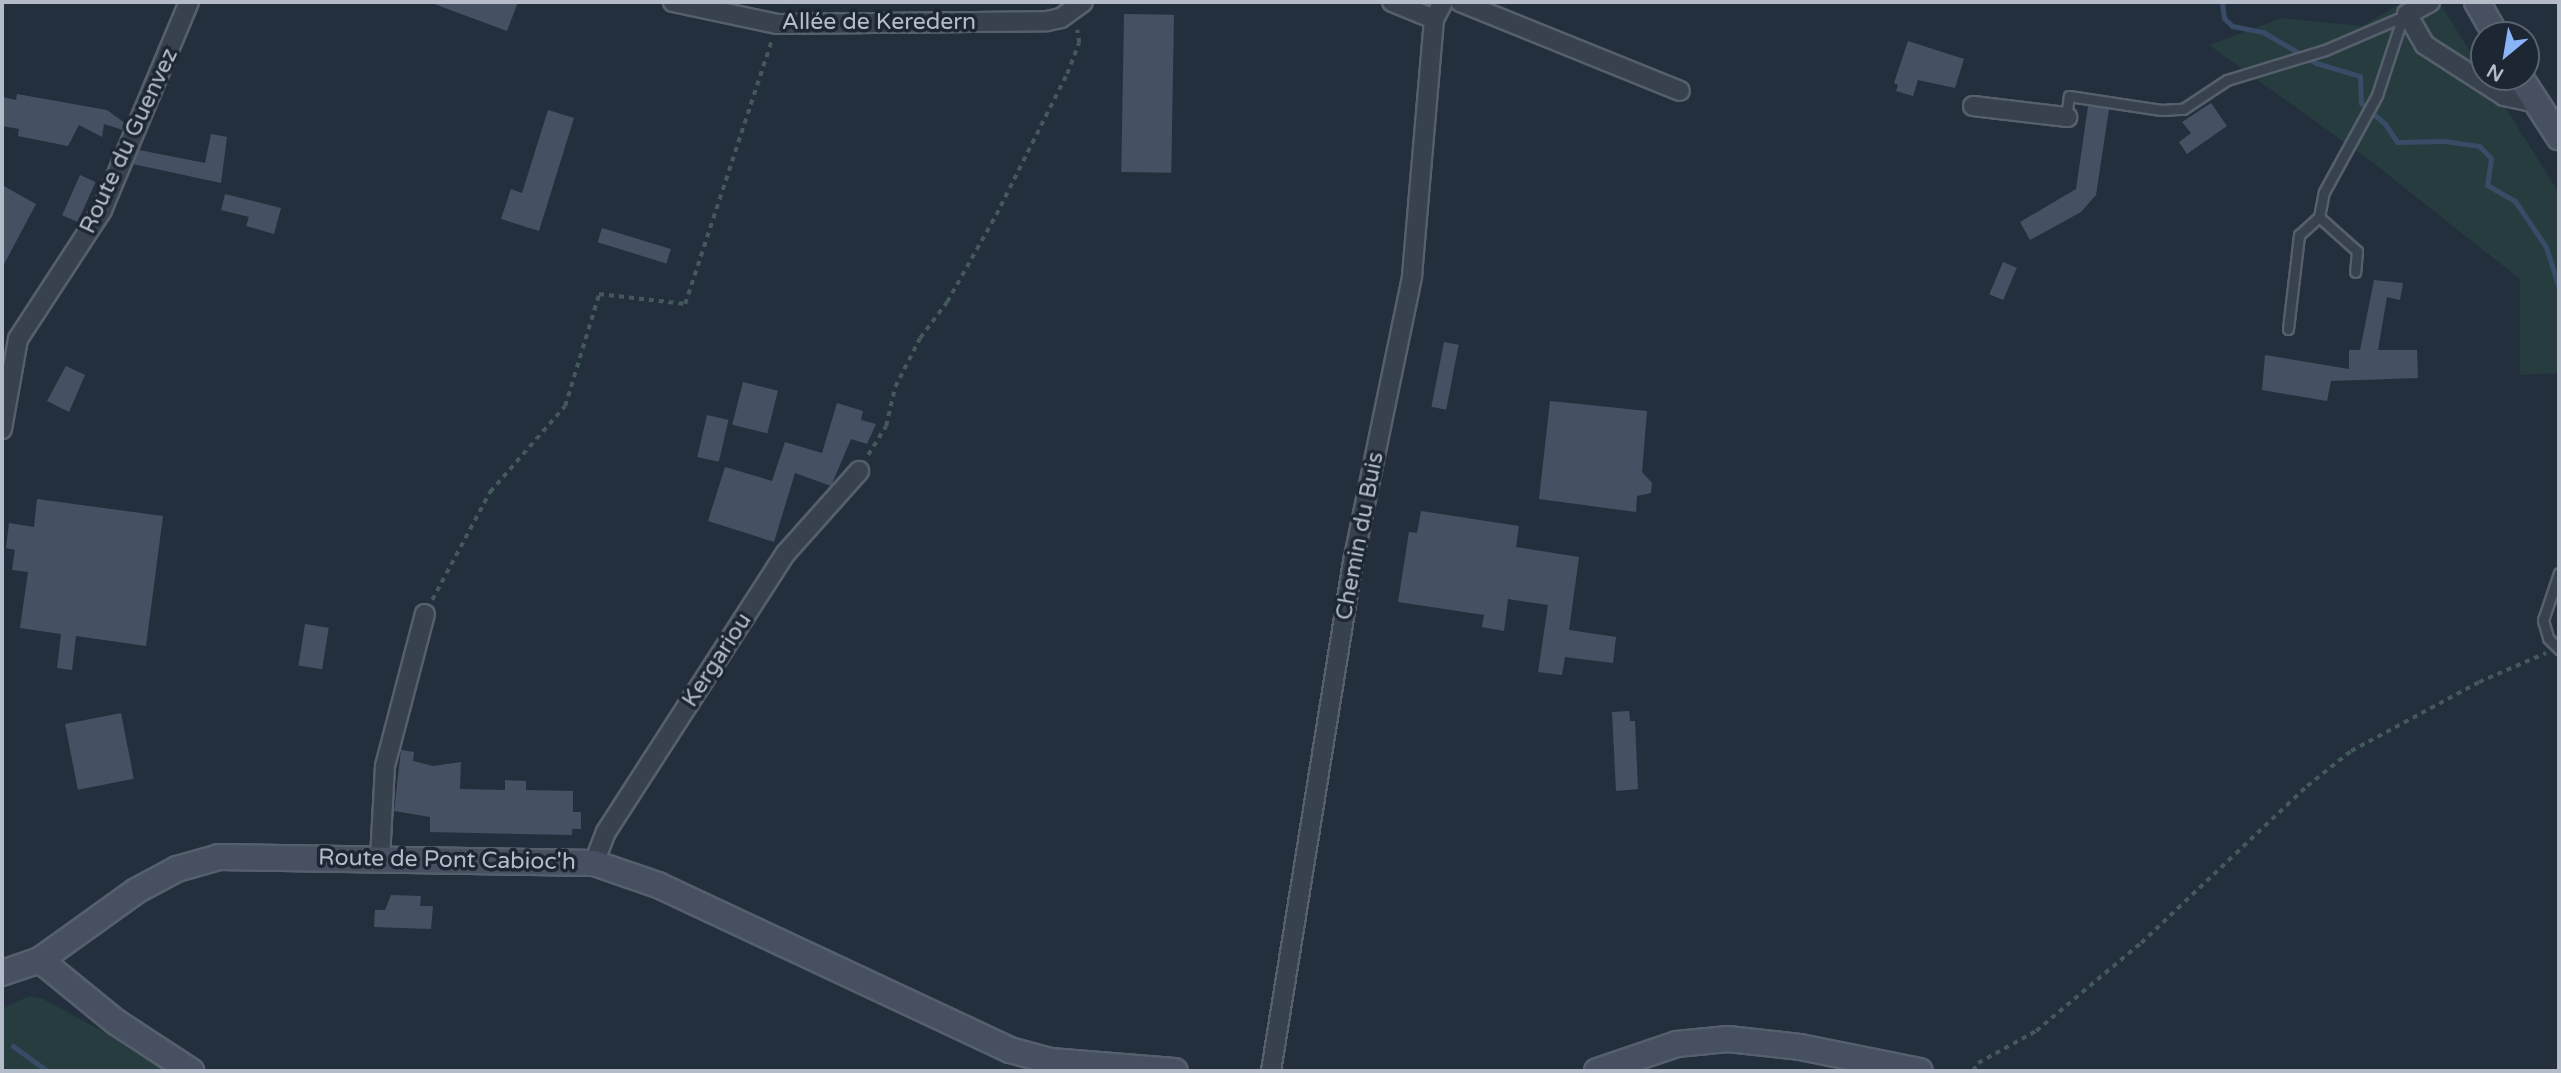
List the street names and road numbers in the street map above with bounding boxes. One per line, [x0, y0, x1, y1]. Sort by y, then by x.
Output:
street label: Allée de Keredern [782, 8, 976, 36]
street label: Route du Guenvez [74, 44, 184, 238]
street label: Chemin du Buis [1330, 449, 1390, 623]
street label: Kergariou [676, 608, 758, 712]
street label: Route de Pont Cabioc'h [318, 844, 576, 876]

